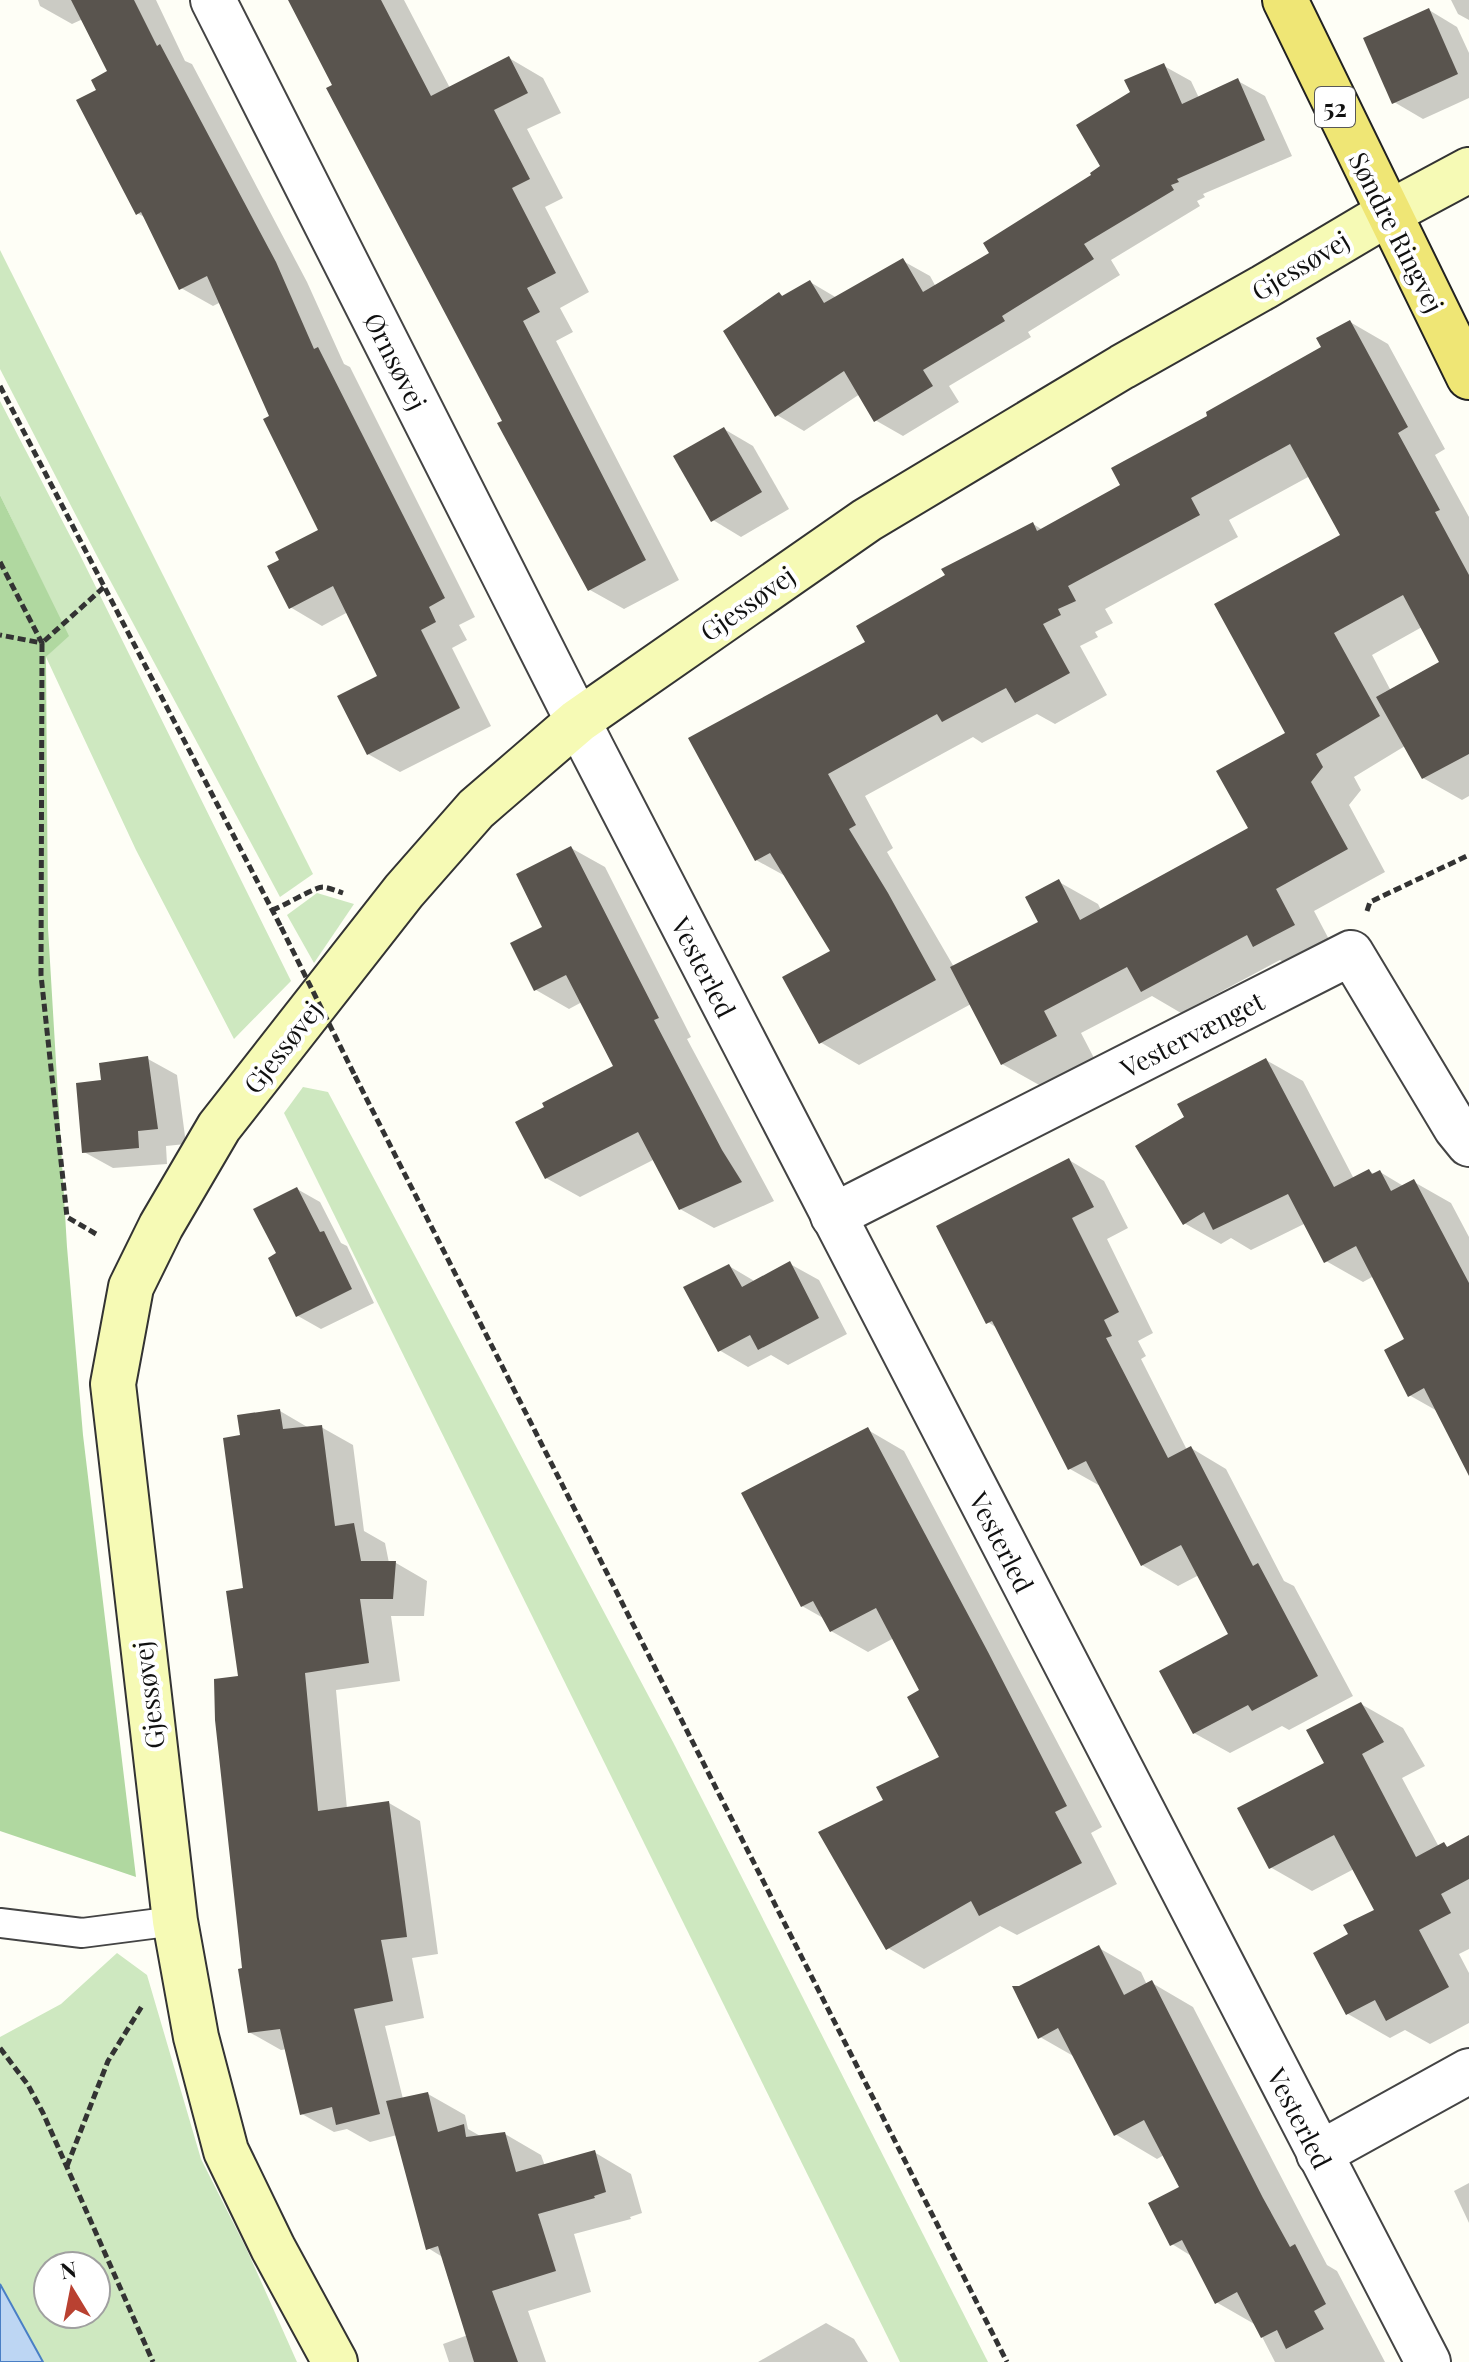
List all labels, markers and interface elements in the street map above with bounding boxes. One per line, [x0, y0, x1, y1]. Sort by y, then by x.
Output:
road number: 52 [1315, 87, 1355, 127]
street label: Søndre Ringvej [1342, 146, 1452, 318]
street label: Gjessøvej [1245, 222, 1355, 308]
street label: Ørnsøvej [357, 306, 435, 416]
street label: Gjessøvej [693, 558, 801, 648]
street label: Vesterled [663, 910, 744, 1023]
street label: Vestervænget [1113, 983, 1270, 1086]
street label: Gjessøvej [235, 994, 329, 1100]
street label: Vesterled [961, 1485, 1042, 1598]
street label: Gjessøvej [124, 1639, 172, 1751]
street label: Vesterled [1259, 2061, 1340, 2174]
north arrow [32, 2250, 112, 2330]
text: N [58, 2253, 79, 2285]

